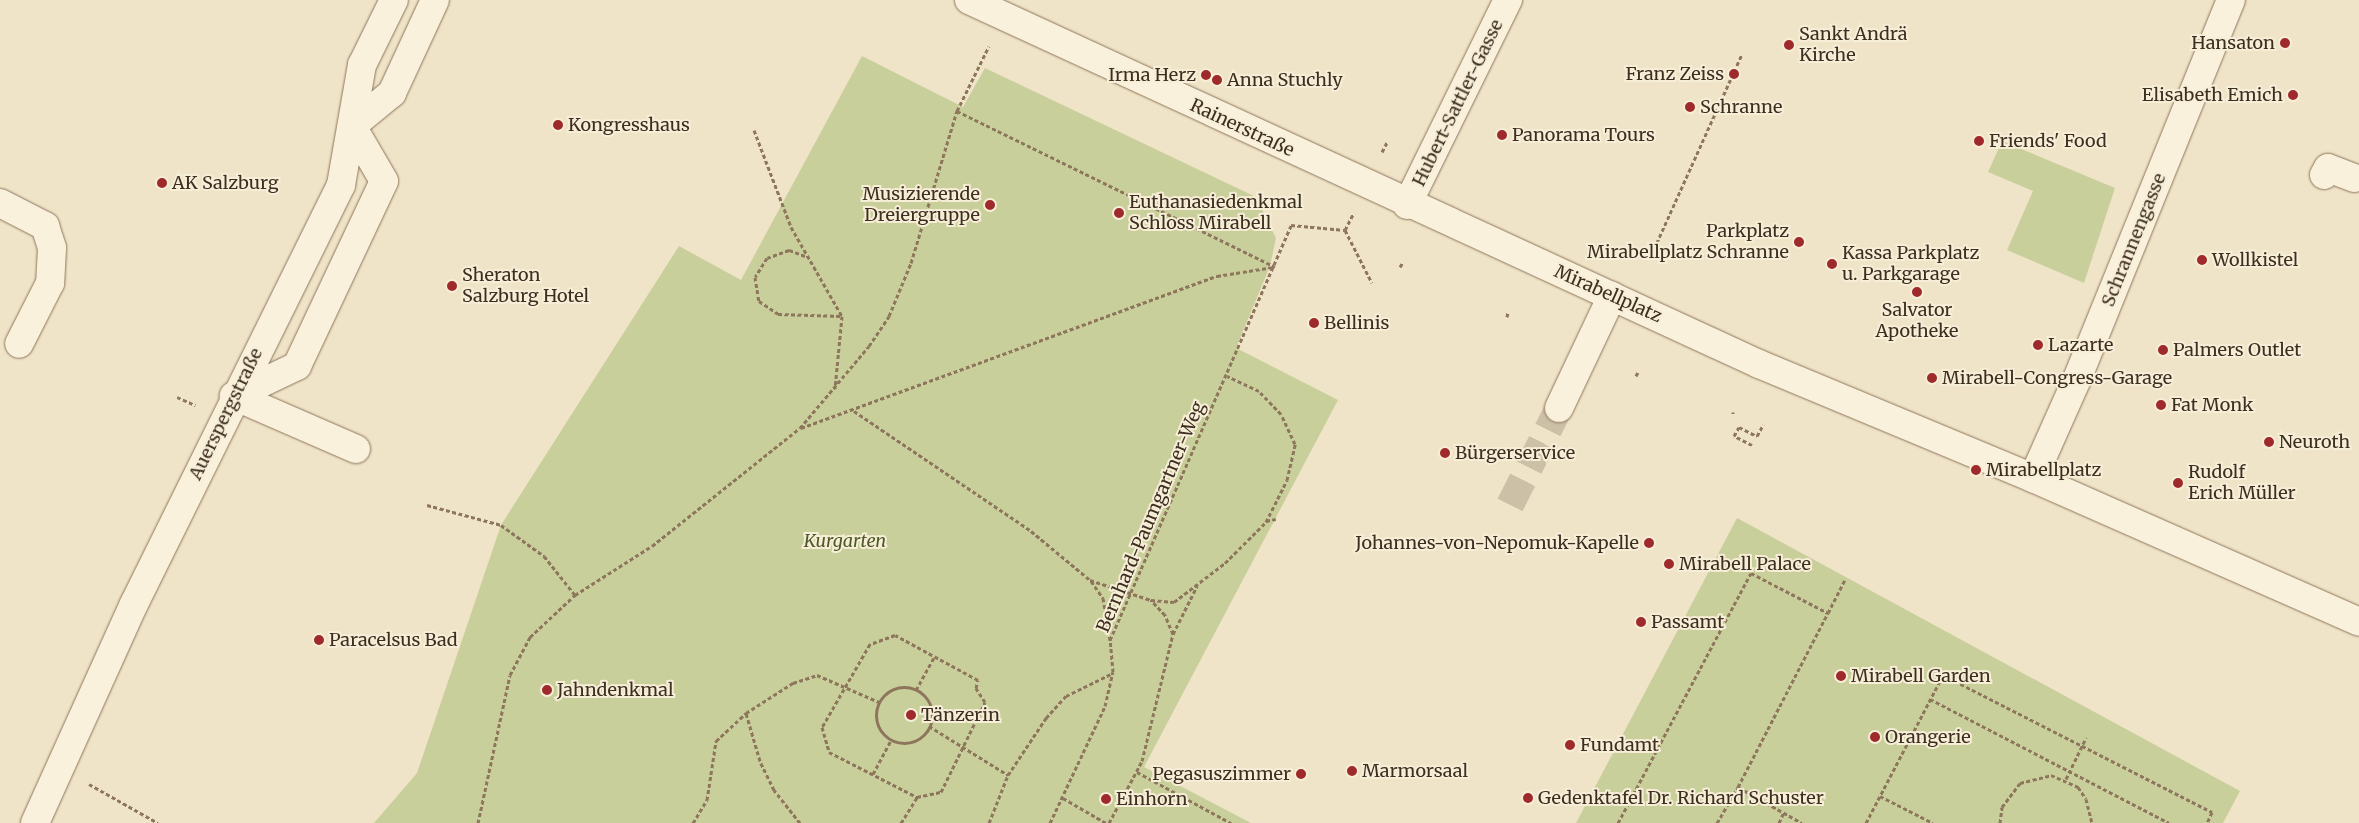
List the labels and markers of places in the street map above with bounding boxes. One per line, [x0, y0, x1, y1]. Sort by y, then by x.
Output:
place label: Sankt Andrä Kirche [1799, 24, 1907, 66]
place label: Hansaton [2191, 32, 2275, 54]
marker: Hansaton [2279, 37, 2291, 49]
marker: Sankt Andrä Kirche [1783, 39, 1795, 51]
place label: Franz Zeiss [1626, 63, 1724, 85]
place label: Irma Herz [1108, 64, 1196, 86]
marker: Franz Zeiss [1728, 68, 1740, 80]
marker: Irma Herz [1200, 69, 1212, 81]
place label: Anna Stuchly [1227, 69, 1343, 91]
marker: Anna Stuchly [1211, 74, 1223, 86]
place label: Elisabeth Emich [2142, 84, 2283, 106]
marker: Elisabeth Emich [2287, 89, 2299, 101]
place label: Schranne [1700, 96, 1782, 118]
marker: Schranne [1684, 101, 1696, 113]
place label: Kongresshaus [568, 114, 690, 136]
marker: Kongresshaus [552, 119, 564, 131]
place label: Panorama Tours [1512, 124, 1655, 146]
marker: Panorama Tours [1496, 129, 1508, 141]
place label: Friends' Food [1989, 130, 2107, 152]
marker: Friends' Food [1973, 135, 1985, 147]
place label: AK Salzburg [172, 172, 279, 194]
marker: AK Salzburg [156, 177, 168, 189]
place label: Musizierende Dreiergruppe [863, 184, 980, 226]
place label: Euthanasiedenkmal Schloss Mirabell [1129, 192, 1302, 234]
marker: Musizierende Dreiergruppe [984, 199, 996, 211]
marker: Euthanasiedenkmal Schloss Mirabell [1113, 207, 1125, 219]
place label: Parkplatz Mirabellplatz Schranne [1587, 221, 1789, 264]
marker: Parkplatz Mirabellplatz Schranne [1793, 236, 1805, 248]
place label: Kassa Parkplatz u. Parkgarage [1842, 243, 1979, 286]
place label: Wollkistel [2212, 249, 2298, 271]
marker: Wollkistel [2196, 254, 2208, 266]
marker: Kassa Parkplatz u. Parkgarage [1826, 258, 1838, 270]
place label: Sheraton Salzburg Hotel [462, 265, 589, 308]
marker: Sheraton Salzburg Hotel [446, 280, 458, 292]
marker: Salvator Apotheke [1911, 286, 1923, 298]
place label: Salvator Apotheke [1876, 300, 1958, 342]
place label: Bellinis [1324, 312, 1389, 334]
marker: Bellinis [1308, 317, 1320, 329]
place label: Lazarte [2048, 334, 2113, 356]
marker: Lazarte [2032, 339, 2044, 351]
place label: Palmers Outlet [2173, 339, 2301, 361]
marker: Palmers Outlet [2157, 344, 2169, 356]
place label: Mirabell-Congress-Garage [1942, 367, 2172, 389]
marker: Mirabell-Congress-Garage [1926, 372, 1938, 384]
place label: Fat Monk [2171, 394, 2253, 416]
marker: Fat Monk [2155, 399, 2167, 411]
place label: Neuroth [2279, 431, 2350, 453]
marker: Neuroth [2263, 436, 2275, 448]
place label: Bürgerservice [1455, 442, 1575, 464]
marker: Bürgerservice [1439, 447, 1451, 459]
place label: Mirabellplatz [1986, 459, 2101, 481]
place label: Rudolf Erich Müller [2188, 462, 2296, 504]
marker: Mirabellplatz [1970, 464, 1982, 476]
marker: Rudolf Erich Müller [2172, 477, 2184, 489]
place label: Johannes-von-Nepomuk-Kapelle [1355, 532, 1639, 554]
marker: Johannes-von-Nepomuk-Kapelle [1643, 537, 1655, 549]
place label: Mirabell Palace [1679, 553, 1811, 575]
marker: Mirabell Palace [1663, 558, 1675, 570]
place label: Passamt [1651, 611, 1724, 633]
marker: Passamt [1635, 616, 1647, 628]
place label: Paracelsus Bad [329, 629, 458, 651]
marker: Paracelsus Bad [313, 634, 325, 646]
place label: Mirabell Garden [1851, 665, 1991, 687]
marker: Mirabell Garden [1835, 670, 1847, 682]
place label: Jahndenkmal [557, 679, 674, 701]
marker: Jahndenkmal [541, 684, 553, 696]
place label: Tänzerin [921, 704, 1000, 726]
marker: Tänzerin [905, 709, 917, 721]
place label: Orangerie [1885, 726, 1971, 748]
marker: Orangerie [1869, 731, 1881, 743]
place label: Fundamt [1580, 734, 1659, 756]
marker: Fundamt [1564, 739, 1576, 751]
place label: Marmorsaal [1362, 760, 1468, 782]
place label: Pegasuszimmer [1152, 763, 1291, 785]
marker: Marmorsaal [1346, 765, 1358, 777]
marker: Pegasuszimmer [1295, 768, 1307, 780]
place label: Gedenktafel Dr. Richard Schuster [1538, 787, 1824, 809]
place label: Einhorn [1116, 788, 1187, 810]
marker: Gedenktafel Dr. Richard Schuster [1522, 792, 1534, 804]
marker: Einhorn [1100, 793, 1112, 805]

